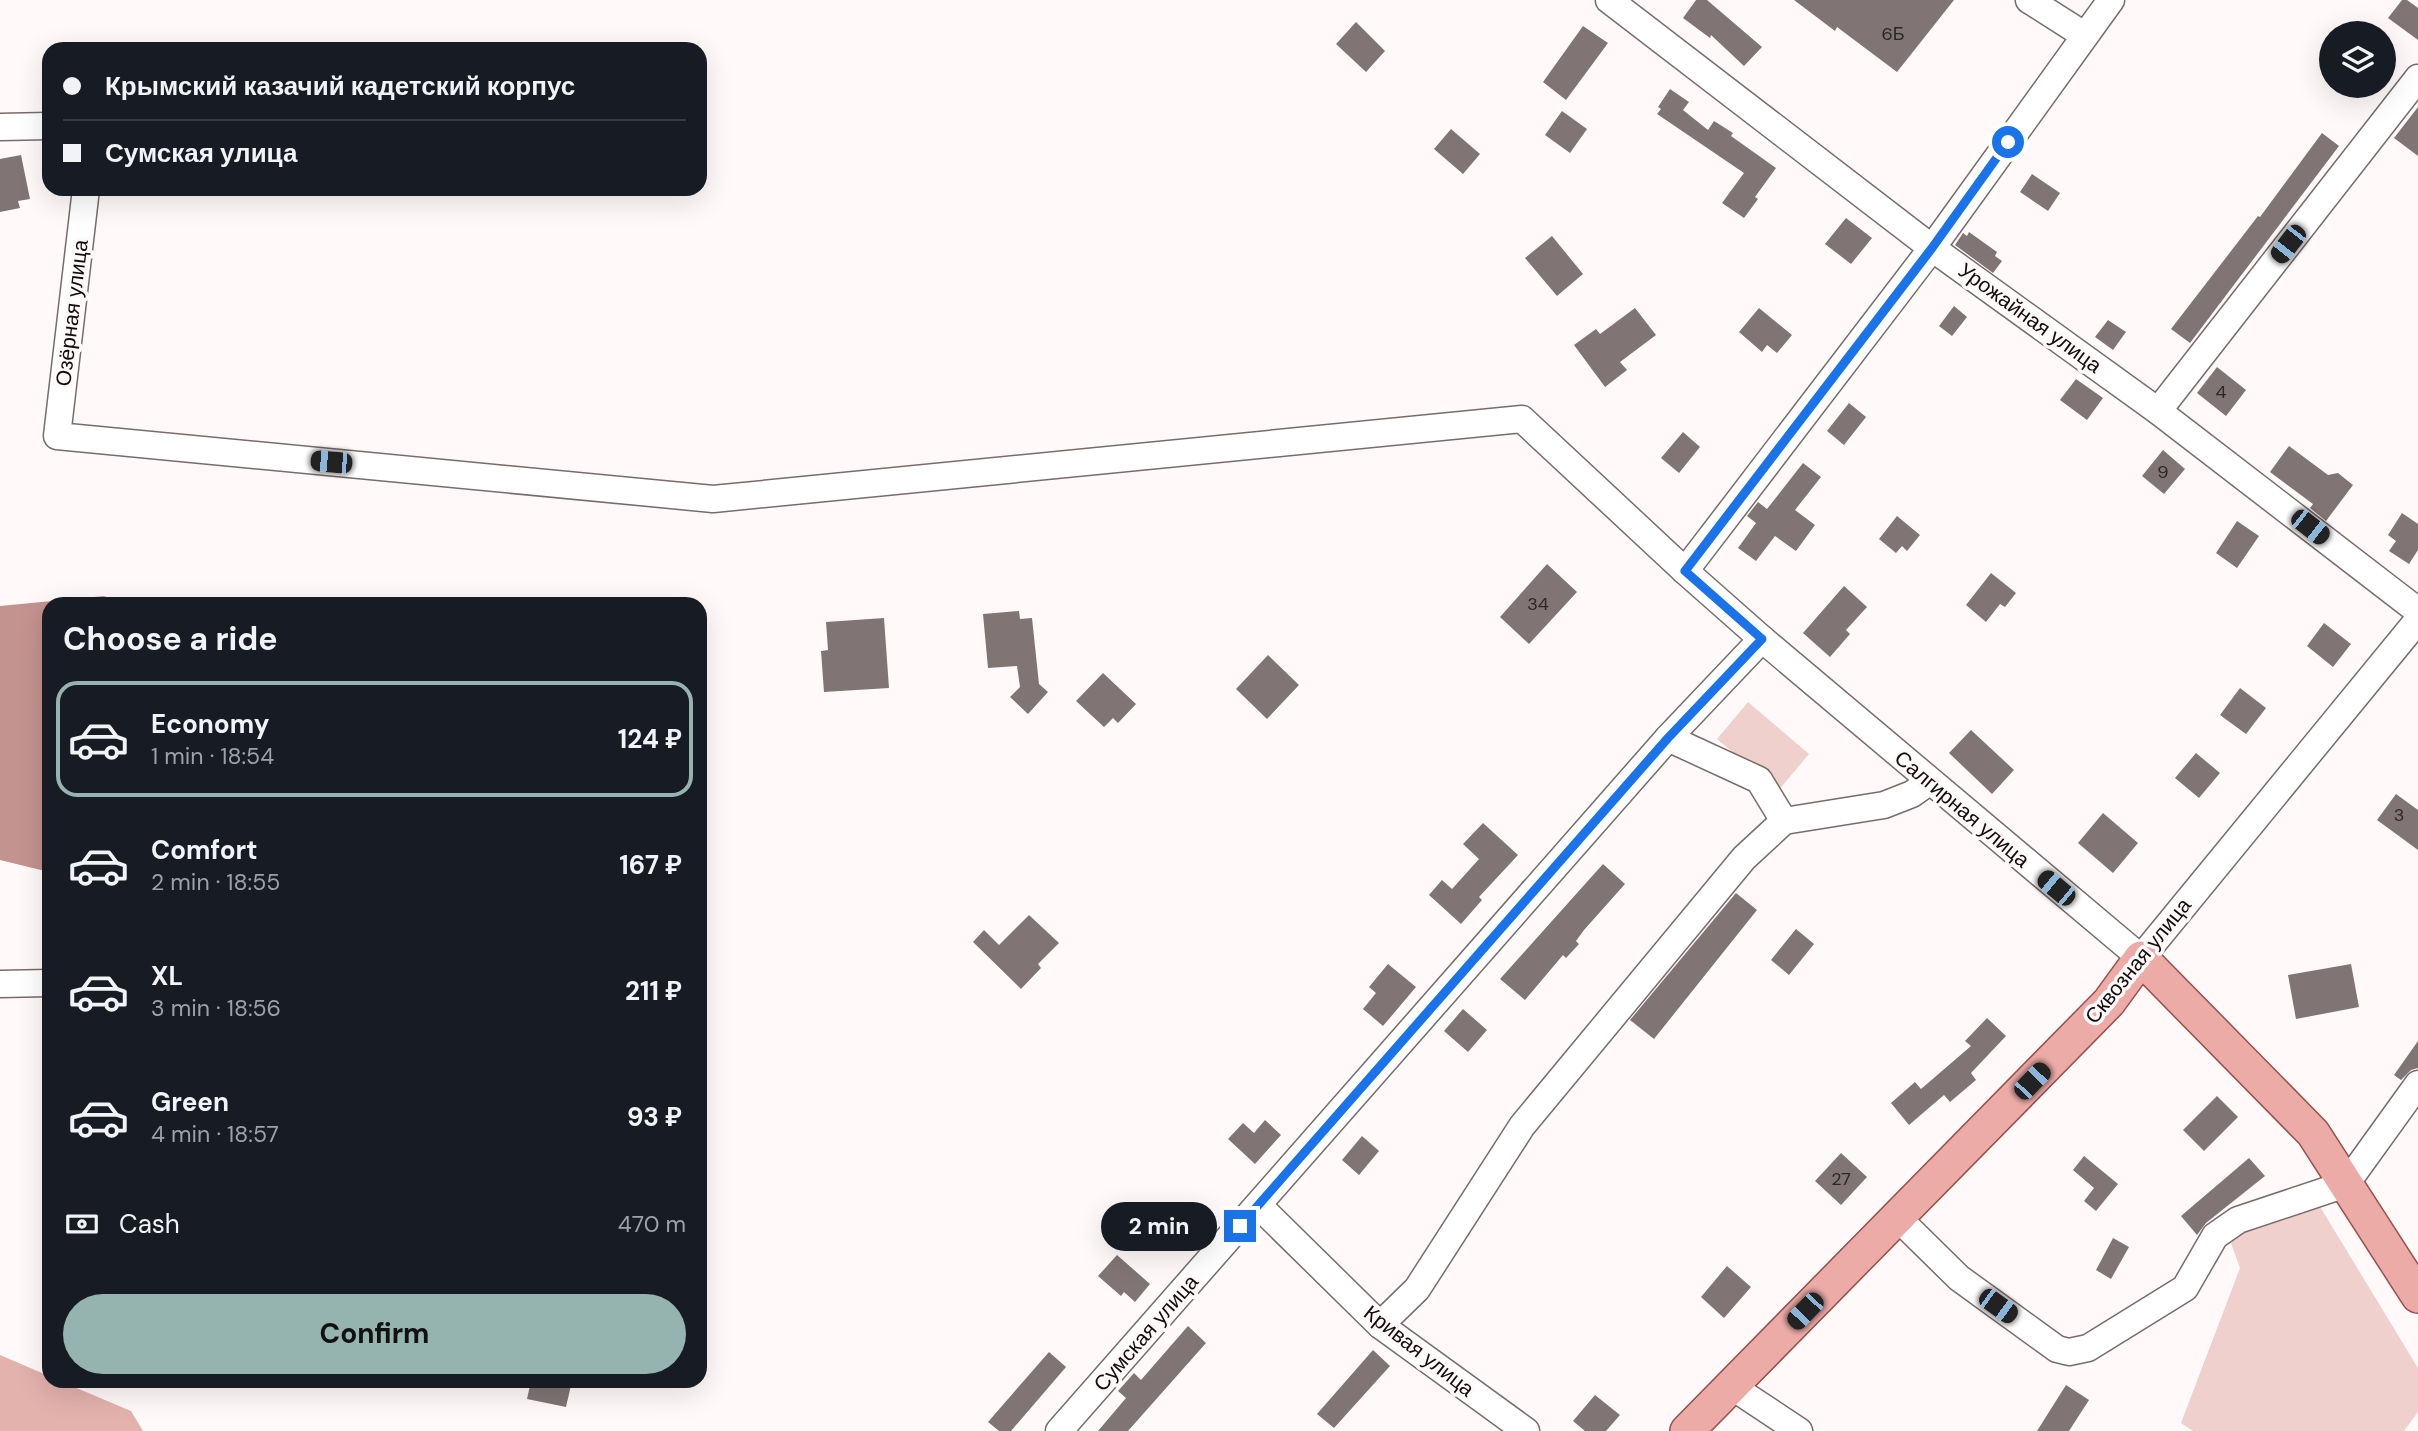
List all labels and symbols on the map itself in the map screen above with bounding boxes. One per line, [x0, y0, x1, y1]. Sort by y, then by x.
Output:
house number: 6Б [1881, 22, 1905, 46]
route start [1992, 126, 2024, 158]
car [2267, 221, 2310, 267]
street label: Озёрная улица [49, 238, 95, 388]
street label: Урожайная улица [1953, 256, 2108, 380]
house number: 4 [2216, 380, 2227, 404]
car [310, 450, 353, 474]
house number: 9 [2157, 460, 2169, 484]
car [2287, 506, 2334, 548]
house number: 34 [1527, 592, 1549, 616]
street label: Салгирная улица [1889, 744, 2036, 874]
house number: 3 [2394, 803, 2404, 827]
car [2034, 866, 2079, 910]
street label: Сквозная улица [2079, 892, 2198, 1030]
car [2010, 1059, 2055, 1103]
house number: 27 [1831, 1167, 1851, 1191]
callout: 2 min [1100, 1202, 1216, 1250]
route end [1224, 1210, 1256, 1242]
street label: Сумская улица [1087, 1268, 1205, 1397]
car [1975, 1285, 2022, 1327]
car [1783, 1289, 1828, 1333]
street label: Кривая улица [1358, 1299, 1480, 1403]

